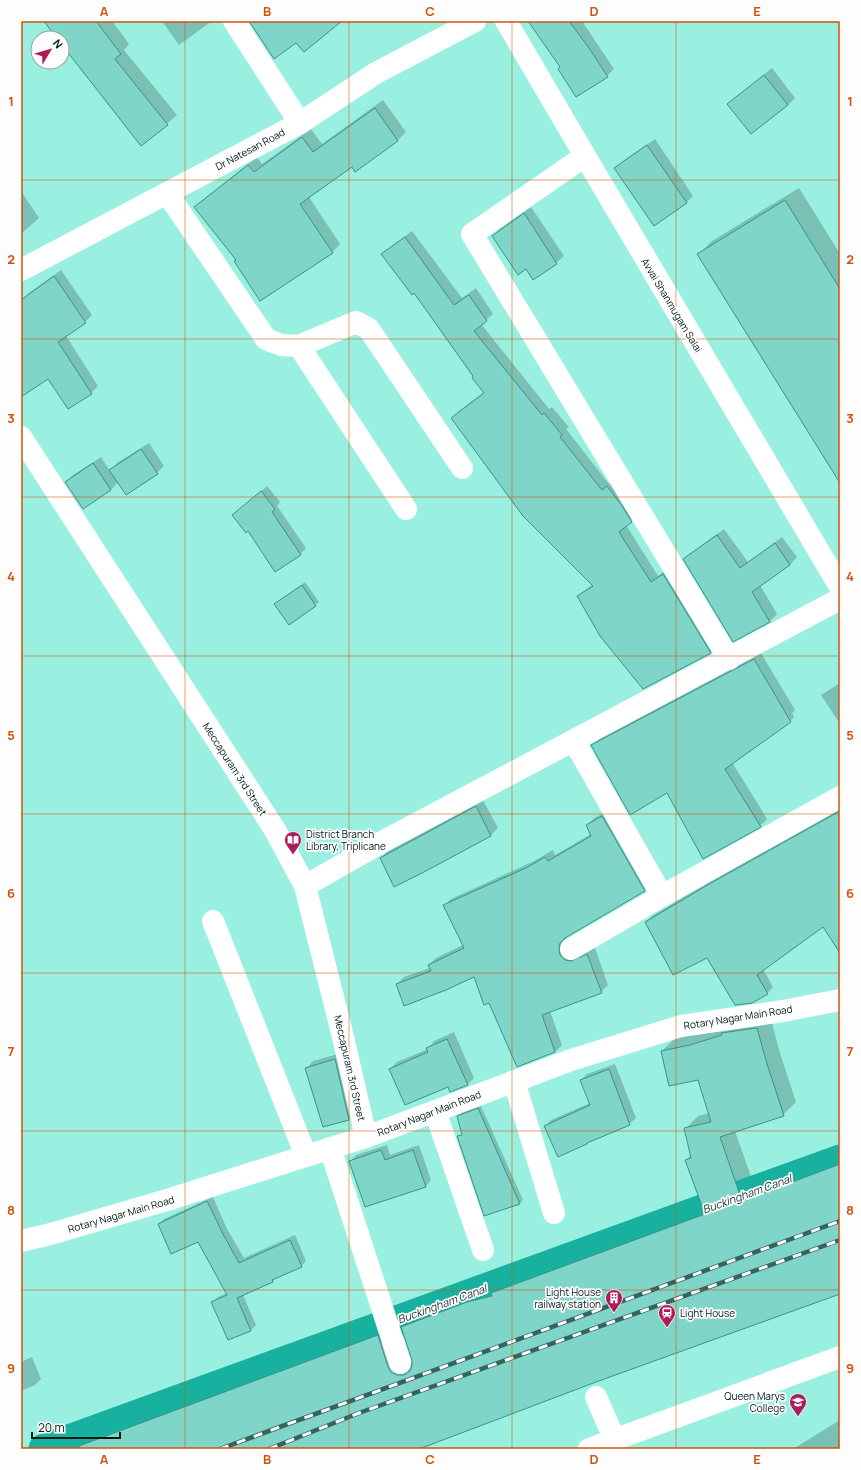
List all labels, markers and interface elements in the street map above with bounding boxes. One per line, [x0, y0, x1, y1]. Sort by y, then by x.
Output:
text: A [100, 2, 109, 20]
text: B [263, 2, 271, 20]
text: C [425, 2, 435, 20]
text: D [589, 2, 599, 20]
text: E [753, 2, 761, 20]
north arrow [30, 30, 70, 70]
text: N [50, 36, 67, 51]
text: 1 [8, 92, 14, 110]
text: 1 [847, 92, 853, 110]
street label: Dr Natesan Road [213, 125, 287, 173]
text: 2 [7, 250, 15, 268]
text: 2 [846, 250, 854, 268]
street label: Avvai Shanmugam Salai [638, 255, 706, 355]
text: 3 [7, 409, 15, 427]
text: 3 [846, 409, 854, 427]
text: 4 [7, 567, 15, 585]
text: 4 [846, 567, 854, 585]
street label: Meccapuram 3rd Street [200, 720, 270, 818]
text: 5 [7, 726, 15, 744]
text: 5 [846, 726, 854, 744]
place label: District Branch Library, Triplicane [306, 827, 386, 853]
library icon: District Branch Library, Triplicane [283, 830, 303, 855]
text: 6 [7, 884, 15, 902]
text: 6 [846, 884, 854, 902]
street label: Rotary Nagar Main Road [683, 1001, 793, 1033]
street label: Meccapuram 3rd Street [331, 1014, 369, 1122]
text: 7 [8, 1042, 15, 1060]
text: 7 [847, 1042, 854, 1060]
street label: Rotary Nagar Main Road [375, 1087, 483, 1139]
water label: Buckingham Canal [700, 1170, 795, 1217]
street label: Rotary Nagar Main Road [66, 1192, 176, 1236]
text: 8 [7, 1201, 15, 1219]
text: 8 [846, 1201, 854, 1219]
water label: Buckingham Canal [395, 1280, 490, 1327]
place label: Light House railway station [534, 1285, 601, 1311]
building icon: Light House railway station [604, 1288, 624, 1313]
station icon: Light House [657, 1303, 677, 1328]
place label: Light House [680, 1306, 735, 1320]
text: 9 [7, 1359, 15, 1377]
text: 9 [846, 1359, 854, 1377]
place label: Queen Marys College [724, 1389, 785, 1415]
school or university icon: Queen Marys College [788, 1392, 808, 1417]
scale bar [32, 1414, 120, 1440]
text: 20 m [38, 1419, 65, 1436]
text: A [100, 1450, 109, 1468]
text: B [263, 1450, 271, 1468]
text: C [425, 1450, 435, 1468]
text: D [589, 1450, 599, 1468]
text: E [753, 1450, 761, 1468]

